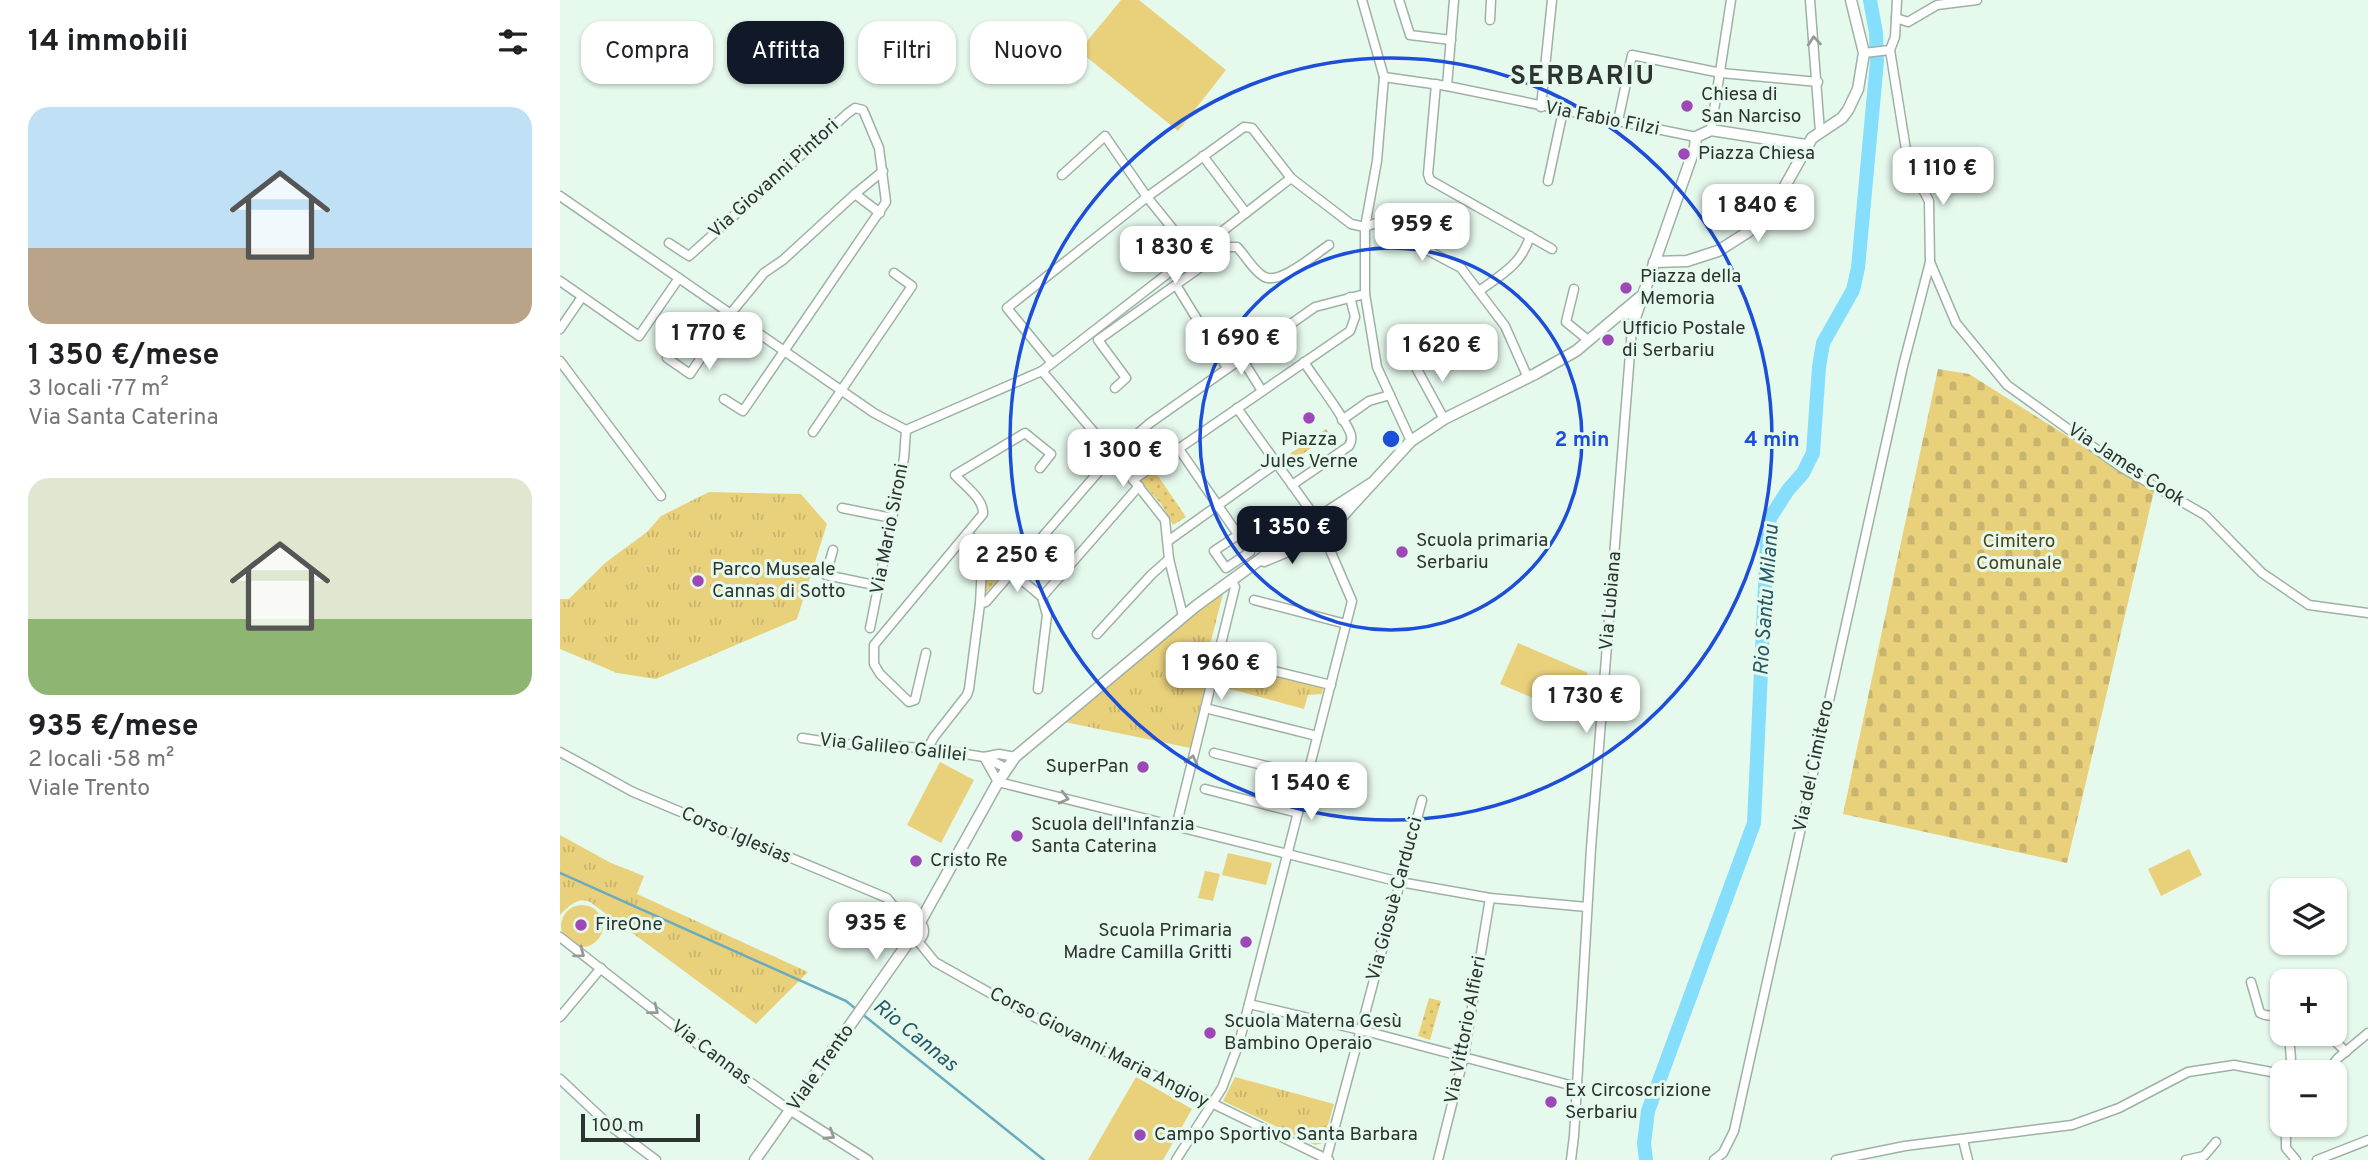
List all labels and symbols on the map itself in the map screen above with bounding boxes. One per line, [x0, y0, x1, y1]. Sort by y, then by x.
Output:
one-way arrow [1807, 35, 1822, 46]
district label: SERBARIU [1510, 61, 1656, 94]
place label: Chiesa di San Narciso [1701, 83, 1801, 129]
street label: Via Fabio Filzi [1543, 96, 1661, 142]
marker: Chiesa di San Narciso [1679, 98, 1695, 114]
street label: Via Giovanni Pintori [704, 114, 844, 244]
place label: Piazza Chiesa [1698, 142, 1815, 166]
marker: Piazza Chiesa [1676, 146, 1692, 162]
pin: 1 110 € [1878, 148, 2008, 207]
pin: 1 840 € [1693, 184, 1823, 244]
pin: 959 € [1373, 204, 1471, 263]
pin: 1 830 € [1110, 226, 1240, 286]
place label: Piazza della Memoria [1640, 265, 1741, 311]
marker: Piazza della Memoria [1618, 280, 1634, 296]
pin: 1 770 € [644, 312, 774, 372]
place label: Ufficio Postale di Serbariu [1622, 317, 1745, 363]
pin: 1 690 € [1176, 318, 1306, 377]
pin: 1 620 € [1377, 324, 1507, 384]
marker: Ufficio Postale di Serbariu [1600, 332, 1616, 348]
marker: Piazza Jules Verne [1301, 410, 1317, 426]
street label: Via James Cook [2062, 418, 2190, 512]
centre of rings [1379, 427, 1403, 451]
text: 2 min [1555, 427, 1609, 454]
text: 4 min [1744, 427, 1800, 454]
place label: Piazza Jules Verne [1260, 428, 1358, 474]
pin: 1 300 € [1058, 430, 1188, 489]
street label: Via Mario Sironi [866, 461, 914, 597]
pin: 1 350 € [1227, 506, 1357, 566]
water label: Rio Santu Milanu [1748, 523, 1786, 677]
place label: Scuola primaria Serbariu [1416, 529, 1548, 575]
park label: Cimitero Comunale [1976, 530, 2062, 576]
pin: 2 250 € [952, 534, 1082, 594]
marker: Scuola primaria Serbariu [1394, 544, 1410, 560]
street label: Via Lubiana [1595, 550, 1627, 652]
place label: Parco Museale Cannas di Sotto [712, 558, 846, 604]
marker: Parco Museale Cannas di Sotto [690, 573, 706, 589]
pin: 1 960 € [1156, 642, 1286, 702]
pin: 1 730 € [1521, 676, 1651, 735]
street label: Via del Cimitero [1788, 697, 1840, 835]
street label: Via Galileo Galilei [818, 728, 968, 768]
place label: SuperPan [1045, 755, 1129, 779]
one-way arrow [1184, 755, 1198, 767]
marker: SuperPan [1135, 759, 1151, 775]
pin: 1 540 € [1246, 762, 1376, 822]
one-way arrow [1058, 790, 1070, 804]
street label: Corso Iglesias [677, 802, 795, 870]
place label: Scuola dell'Infanzia Santa Caterina [1031, 813, 1195, 859]
street label: Via Giosuè Carducci [1362, 814, 1428, 984]
marker: Scuola dell'Infanzia Santa Caterina [1009, 828, 1025, 844]
place label: Cristo Re [930, 849, 1008, 873]
marker: Cristo Re [908, 853, 924, 869]
pin: 935 € [827, 902, 925, 962]
place label: FireOne [595, 913, 663, 937]
marker: FireOne [573, 917, 589, 933]
place label: Scuola Primaria Madre Camilla Gritti [1063, 919, 1232, 965]
marker: Scuola Primaria Madre Camilla Gritti [1238, 934, 1254, 950]
one-way arrow [572, 944, 585, 957]
street label: Via Vittorio Alfieri [1440, 954, 1492, 1106]
street label: Corso Giovanni Maria Angioy [985, 982, 1213, 1114]
water label: Rio Cannas [867, 994, 963, 1079]
one-way arrow [646, 1002, 659, 1015]
place label: Scuola Materna Gesù Bambino Operaio [1224, 1010, 1402, 1056]
street label: Via Cannas [666, 1015, 756, 1091]
street label: Viale Trento [782, 1020, 860, 1116]
marker: Scuola Materna Gesù Bambino Operaio [1202, 1025, 1218, 1041]
place label: Ex Circoscrizione Serbariu [1565, 1079, 1711, 1125]
marker: Ex Circoscrizione Serbariu [1543, 1094, 1559, 1110]
scale bar [581, 1111, 700, 1143]
place label: Campo Sportivo Santa Barbara [1154, 1123, 1418, 1147]
one-way arrow [822, 1127, 835, 1140]
marker: Campo Sportivo Santa Barbara [1132, 1127, 1148, 1143]

